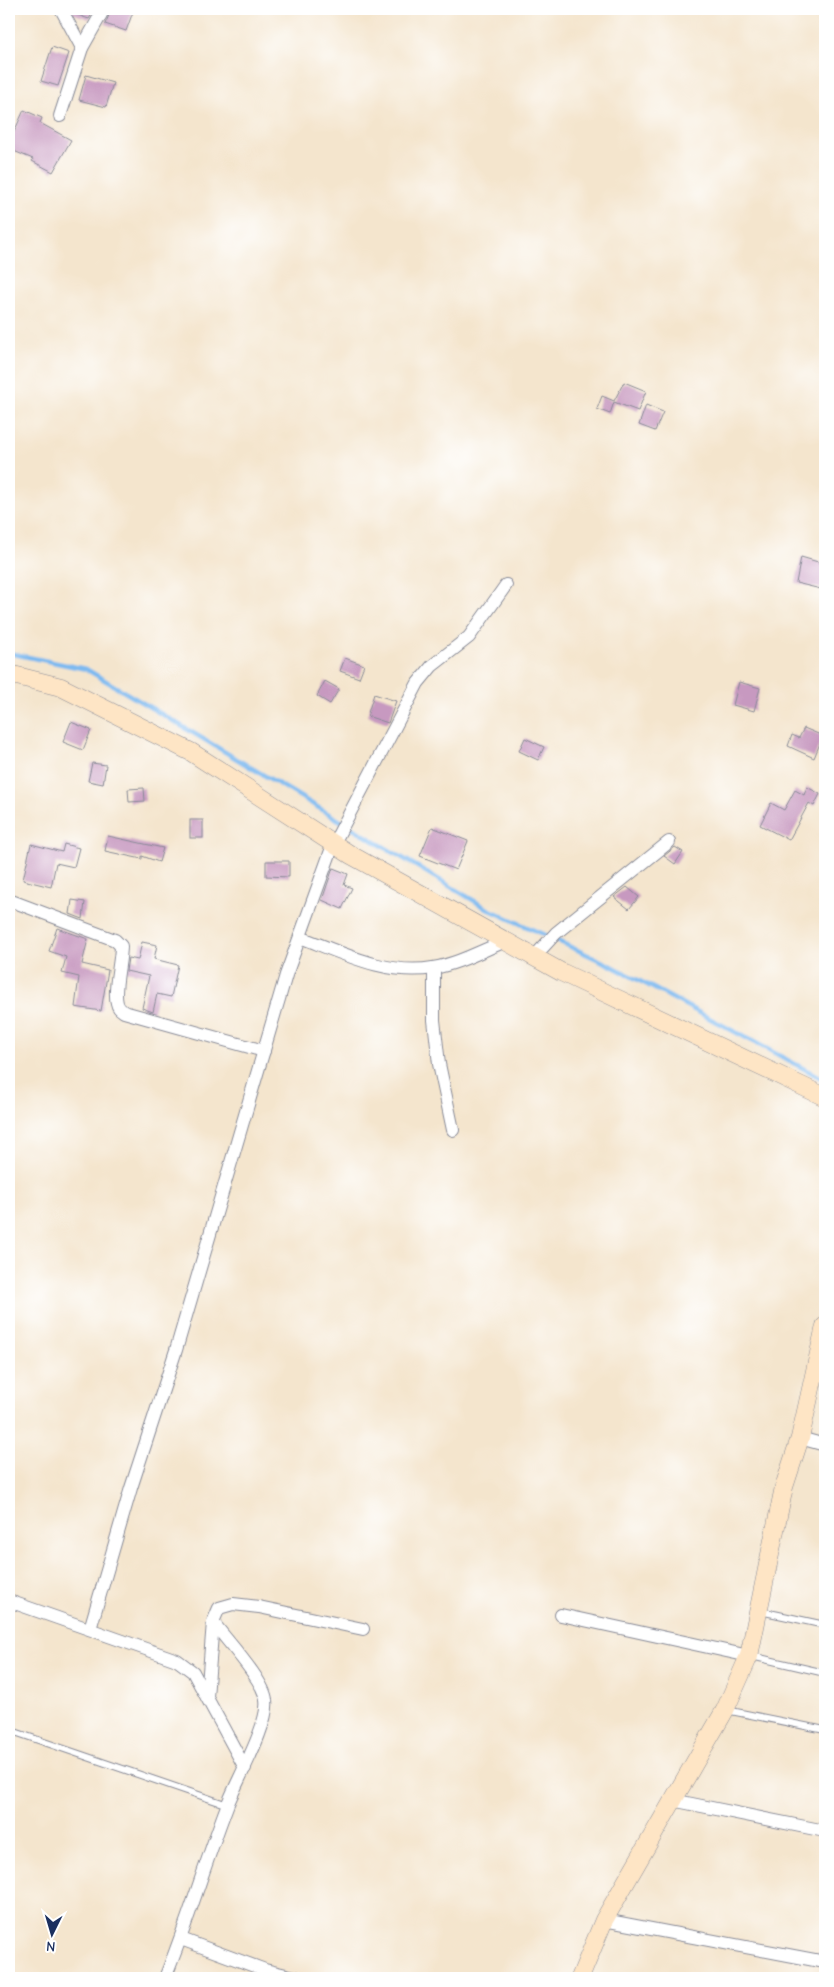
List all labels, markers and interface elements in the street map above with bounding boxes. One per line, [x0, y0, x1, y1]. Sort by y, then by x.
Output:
north arrow [28, 1910, 78, 1960]
text: N [46, 1938, 56, 1955]

